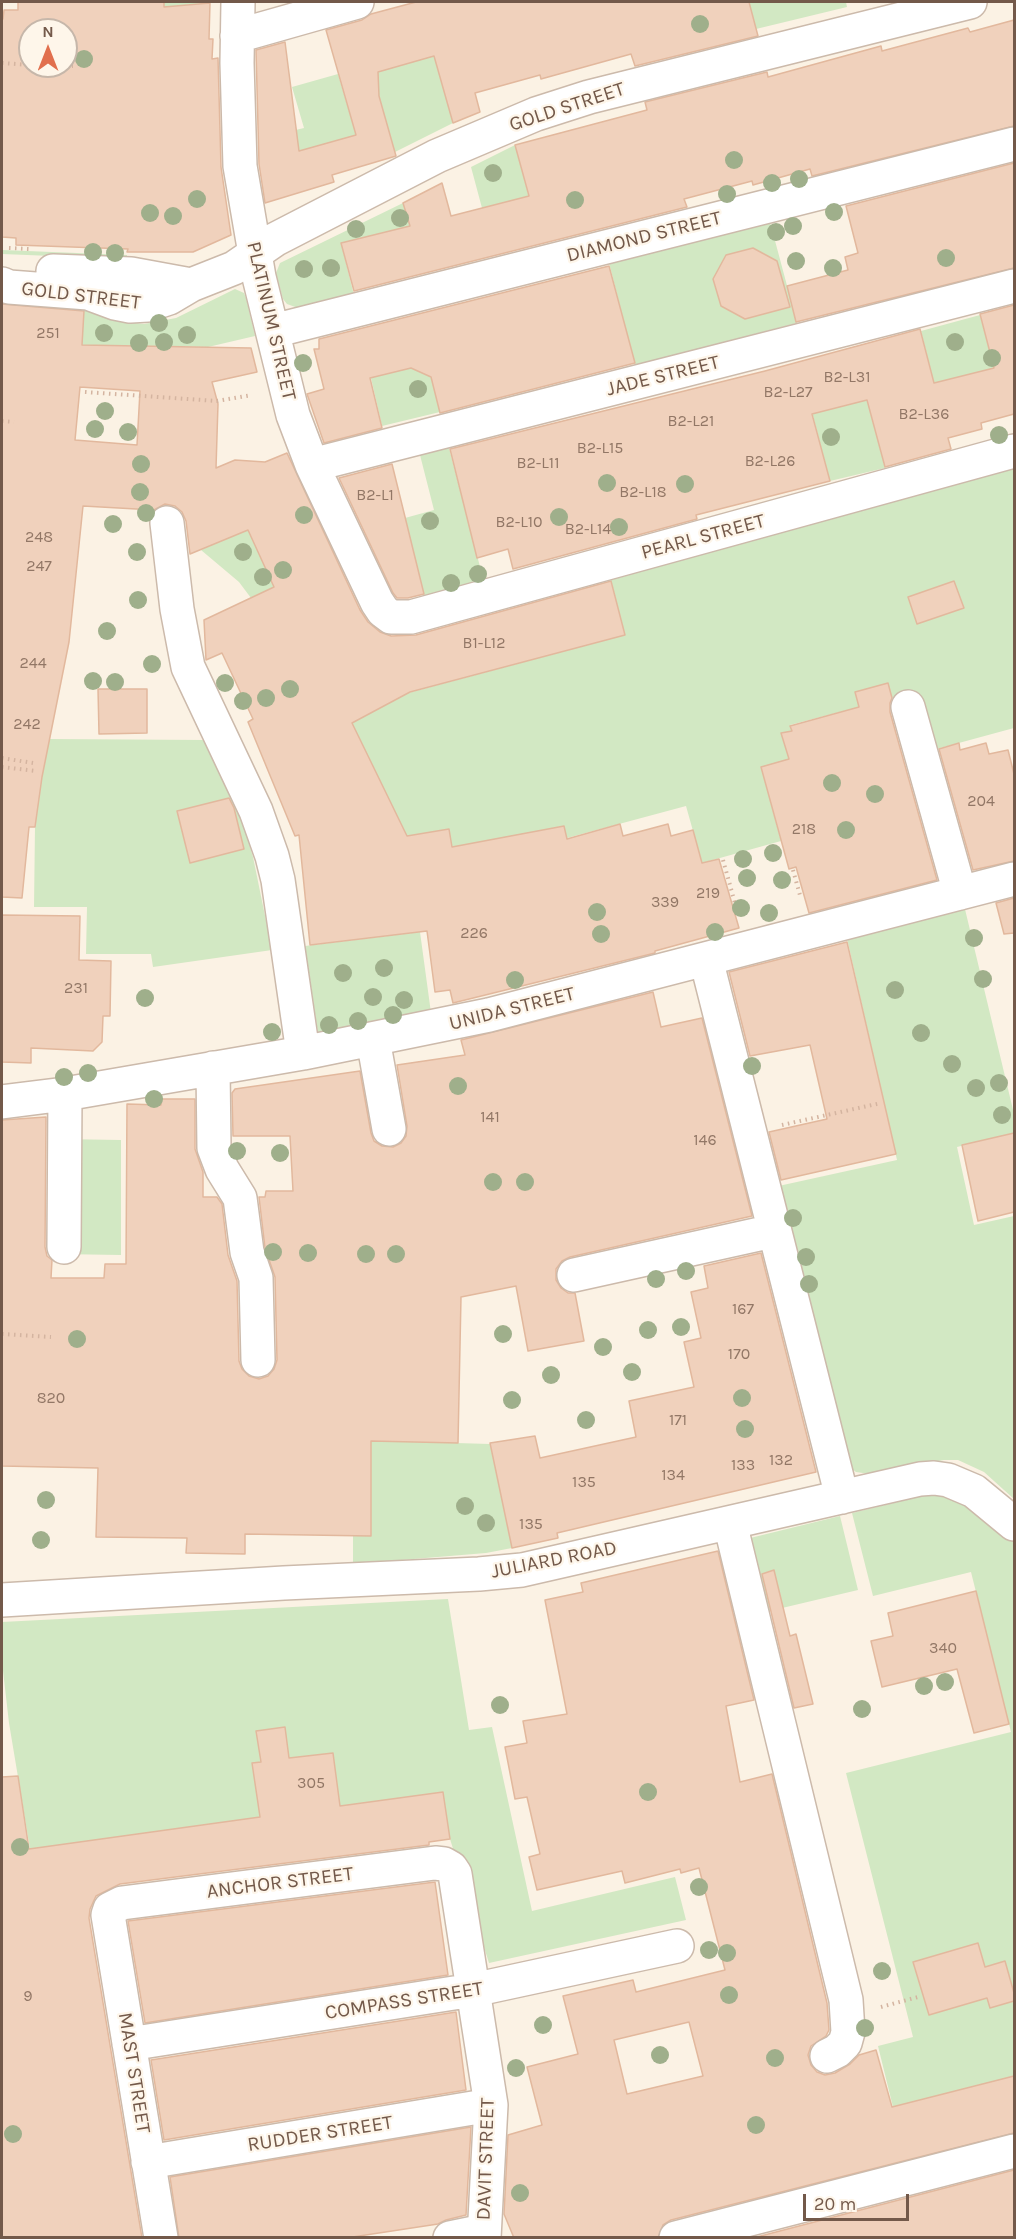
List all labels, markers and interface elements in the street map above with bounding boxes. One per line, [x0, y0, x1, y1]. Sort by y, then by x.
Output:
north arrow [18, 18, 78, 78]
text: N [42, 22, 54, 41]
street label: GOLD STREET [506, 77, 628, 137]
street label: DIAMOND STREET [564, 206, 724, 268]
street label: PLATINUM STREET [241, 239, 301, 403]
street label: GOLD STREET [20, 277, 142, 315]
house number: 251 [36, 323, 60, 343]
street label: JADE STREET [604, 350, 722, 402]
house number: B2-L31 [824, 367, 870, 387]
house number: B2-L27 [763, 382, 813, 402]
house number: B2-L36 [899, 404, 949, 424]
house number: B2-L21 [668, 411, 714, 431]
house number: B2-L15 [577, 438, 623, 458]
house number: B2-L26 [745, 451, 795, 471]
house number: B2-L11 [517, 453, 559, 473]
house number: B2-L18 [619, 482, 667, 502]
house number: B2-L1 [356, 485, 394, 505]
street label: PEARL STREET [639, 509, 767, 565]
house number: B2-L10 [495, 512, 543, 532]
house number: B2-L14 [565, 519, 611, 539]
house number: 248 [25, 527, 53, 547]
house number: 247 [26, 556, 52, 576]
house number: B1-L12 [463, 633, 505, 653]
house number: 244 [19, 653, 47, 673]
house number: 242 [13, 714, 41, 734]
house number: 204 [967, 791, 995, 811]
house number: 218 [792, 819, 816, 839]
house number: 219 [696, 883, 720, 903]
house number: 339 [651, 892, 679, 912]
house number: 226 [460, 923, 488, 943]
house number: 231 [64, 978, 88, 998]
street label: UNIDA STREET [447, 982, 577, 1036]
house number: 141 [480, 1107, 500, 1127]
house number: 146 [693, 1130, 717, 1150]
house number: 167 [732, 1299, 754, 1319]
house number: 170 [728, 1344, 750, 1364]
house number: 820 [37, 1388, 65, 1408]
house number: 171 [669, 1410, 687, 1430]
house number: 132 [769, 1450, 793, 1470]
house number: 133 [731, 1455, 755, 1475]
house number: 134 [661, 1465, 685, 1485]
house number: 135 [572, 1472, 596, 1492]
house number: 135 [519, 1514, 543, 1534]
street label: JULIARD ROAD [489, 1536, 619, 1584]
house number: 340 [929, 1638, 957, 1658]
house number: 305 [297, 1773, 325, 1793]
street label: ANCHOR STREET [205, 1862, 355, 1904]
street label: COMPASS STREET [323, 1977, 485, 2025]
house number: 9 [23, 1986, 33, 2006]
street label: MAST STREET [113, 2011, 155, 2135]
street label: DAVIT STREET [472, 2097, 500, 2221]
street label: RUDDER STREET [246, 2111, 394, 2157]
scale bar [806, 2182, 912, 2220]
text: 20 m [814, 2193, 856, 2215]

